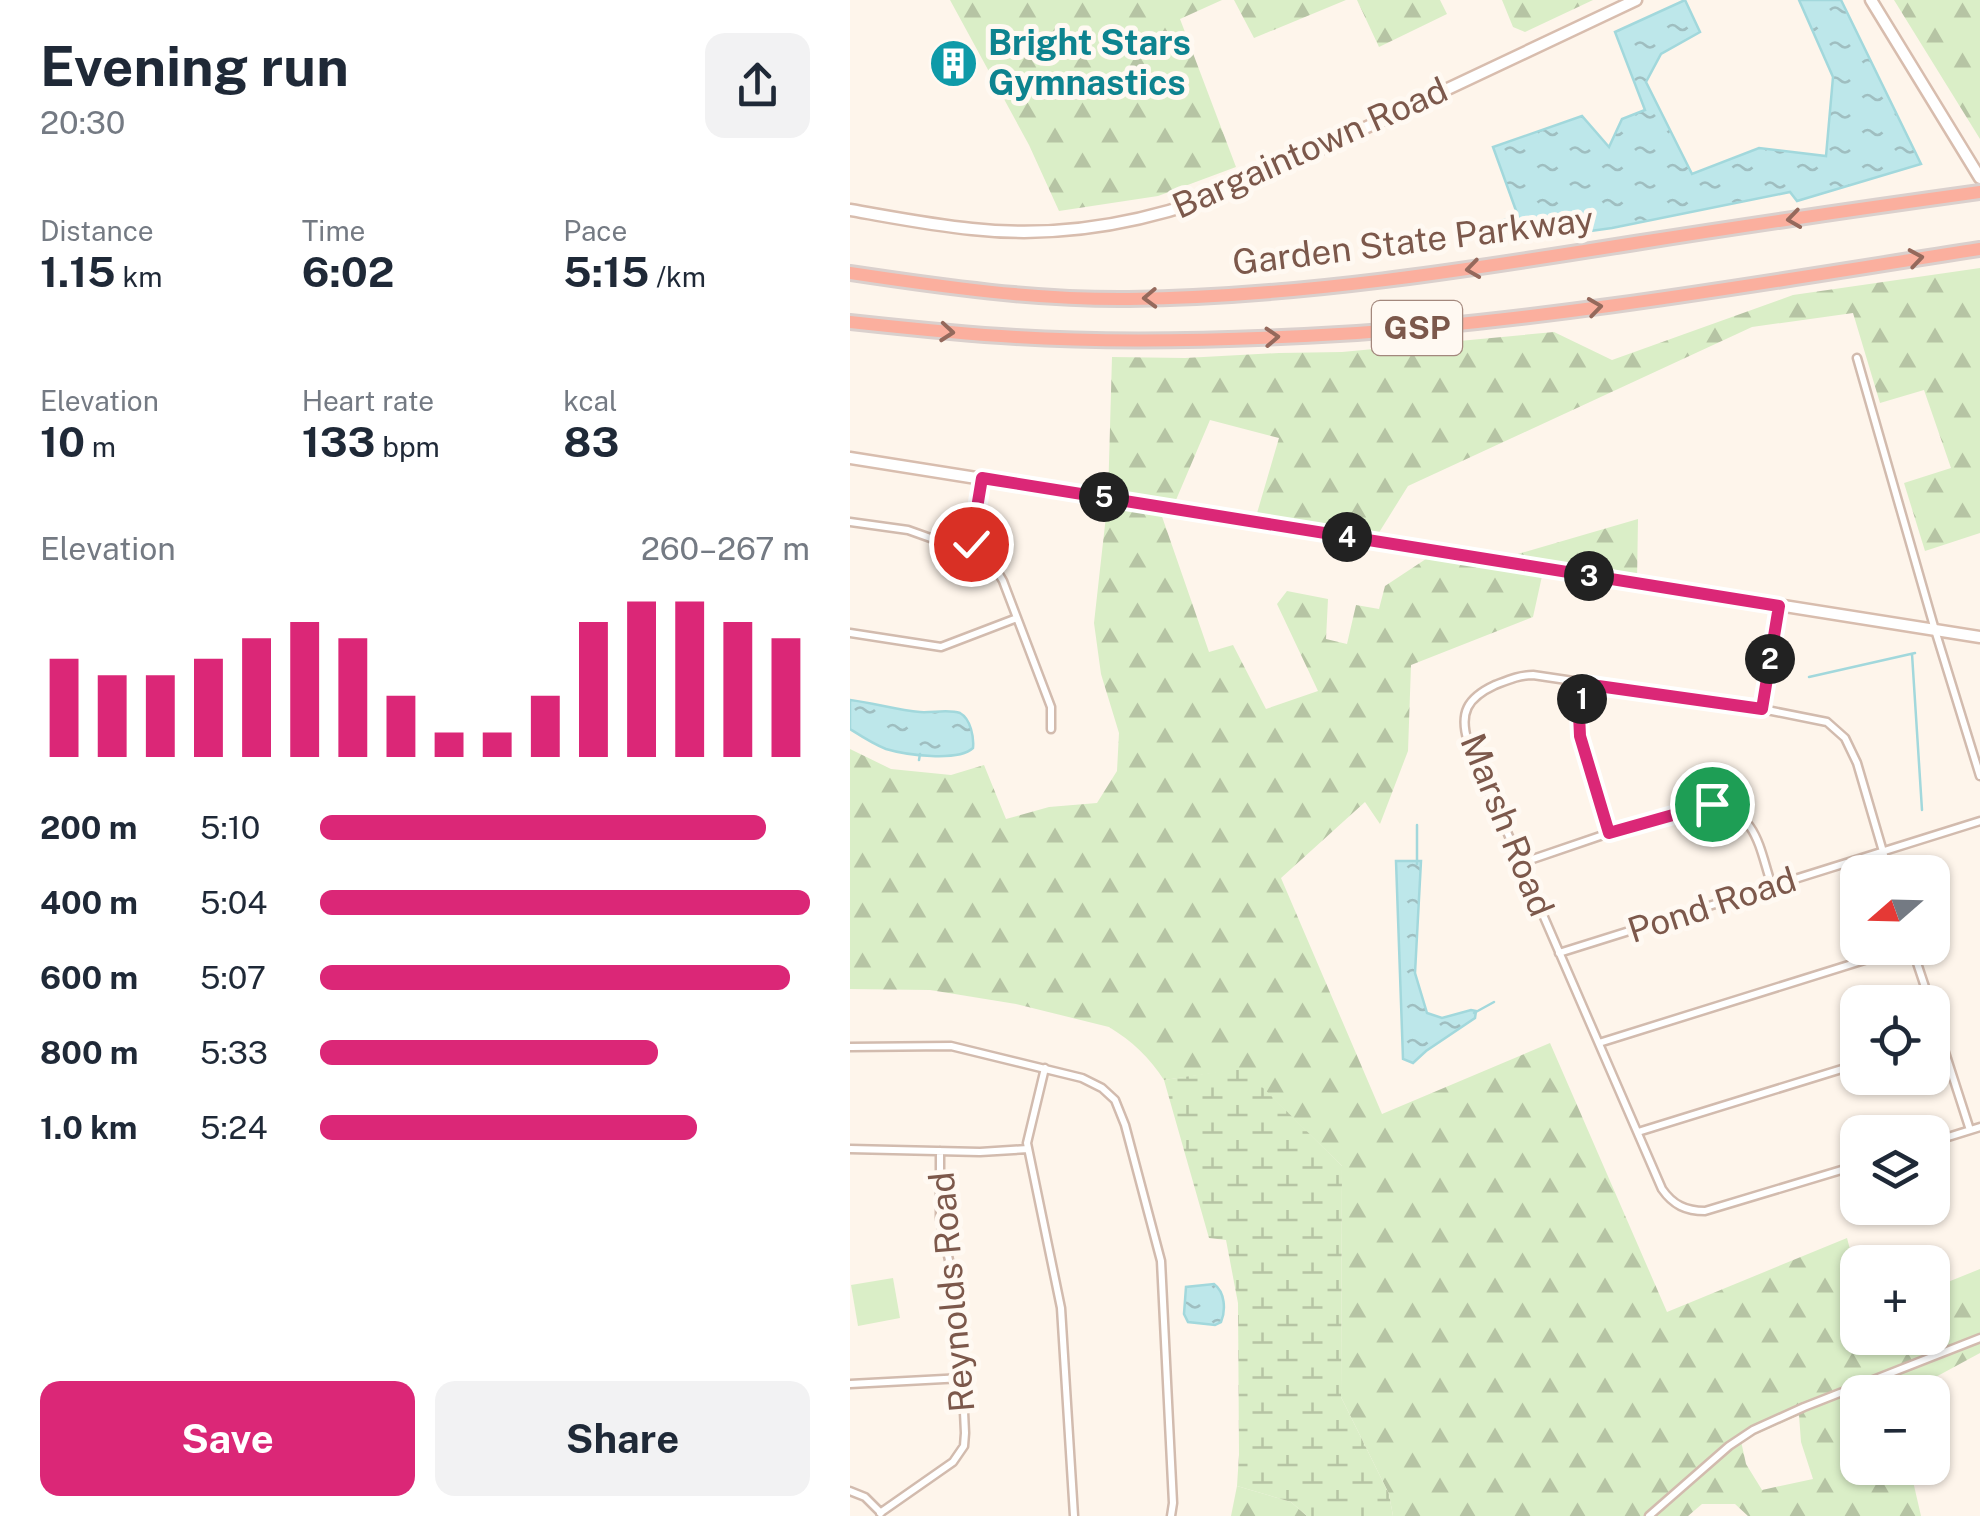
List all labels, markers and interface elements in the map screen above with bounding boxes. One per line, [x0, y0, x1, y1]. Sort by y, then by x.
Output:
place label: Bright Stars Gymnastics [988, 22, 1191, 103]
button: share [705, 33, 810, 138]
text: Evening run [40, 34, 349, 98]
building icon: Bright Stars Gymnastics [927, 37, 979, 89]
street label: Bargaintown Road [1166, 69, 1454, 227]
text: 20:30 [40, 104, 125, 141]
street label: Garden State Parkway [1230, 198, 1596, 283]
one-way arrow [1786, 208, 1803, 229]
text: Distance [40, 214, 154, 247]
text: Time [302, 214, 365, 247]
text: Pace [563, 214, 627, 247]
text: 1.15 [40, 247, 116, 296]
text: 6:02 [302, 247, 394, 296]
text: 5:15 [563, 247, 649, 296]
one-way arrow [1908, 249, 1925, 270]
one-way arrow [1465, 257, 1481, 278]
text: km [116, 260, 162, 293]
text: /km [649, 260, 706, 293]
one-way arrow [1141, 288, 1157, 309]
one-way arrow [1587, 297, 1603, 318]
road number: GSP [1372, 301, 1462, 355]
one-way arrow [939, 321, 955, 343]
one-way arrow [1264, 327, 1280, 348]
text: Elevation [40, 384, 159, 417]
text: Heart rate [302, 384, 434, 417]
text: kcal [563, 384, 617, 417]
text: 10 [40, 417, 85, 466]
text: 133 [302, 417, 375, 466]
text: 83 [563, 417, 619, 466]
text: m [85, 430, 116, 463]
text: bpm [375, 430, 440, 463]
pin: 5 [1079, 472, 1129, 522]
text: 5 [1095, 480, 1113, 513]
pin [929, 502, 1014, 587]
pin: 4 [1322, 512, 1372, 562]
icon: check [944, 517, 999, 572]
text: 4 [1338, 520, 1356, 553]
text: Elevation [40, 530, 176, 567]
text: 260–267 m [641, 530, 810, 567]
pin: 3 [1564, 551, 1614, 601]
text: 3 [1580, 559, 1598, 592]
pin: 2 [1745, 634, 1795, 684]
text: 2 [1761, 642, 1779, 675]
pin: 1 [1557, 674, 1607, 724]
text: 1 [1576, 682, 1588, 715]
street label: Marsh Road [1452, 728, 1563, 922]
pin [1670, 762, 1755, 847]
icon: arrive [1685, 777, 1740, 832]
text: 200 m [40, 809, 137, 846]
text: 5:10 [200, 809, 260, 846]
north arrow [1840, 855, 1950, 965]
map controls [1840, 855, 1950, 1485]
street label: Pond Road [1623, 858, 1801, 951]
text: 400 m [40, 884, 138, 921]
text: 5:04 [200, 884, 267, 921]
text: 600 m [40, 959, 138, 996]
text: 5:07 [200, 959, 266, 996]
button: locate [1840, 985, 1950, 1095]
text: 800 m [40, 1034, 138, 1071]
text: 5:33 [200, 1034, 268, 1071]
text: 1.0 km [40, 1109, 137, 1146]
text: 5:24 [200, 1109, 268, 1146]
button: layers [1840, 1115, 1950, 1225]
street label: Reynolds Road [921, 1170, 982, 1414]
button: + [1840, 1245, 1950, 1355]
button: − [1840, 1375, 1950, 1485]
button: Save [40, 1381, 415, 1496]
button: Share [435, 1381, 810, 1496]

